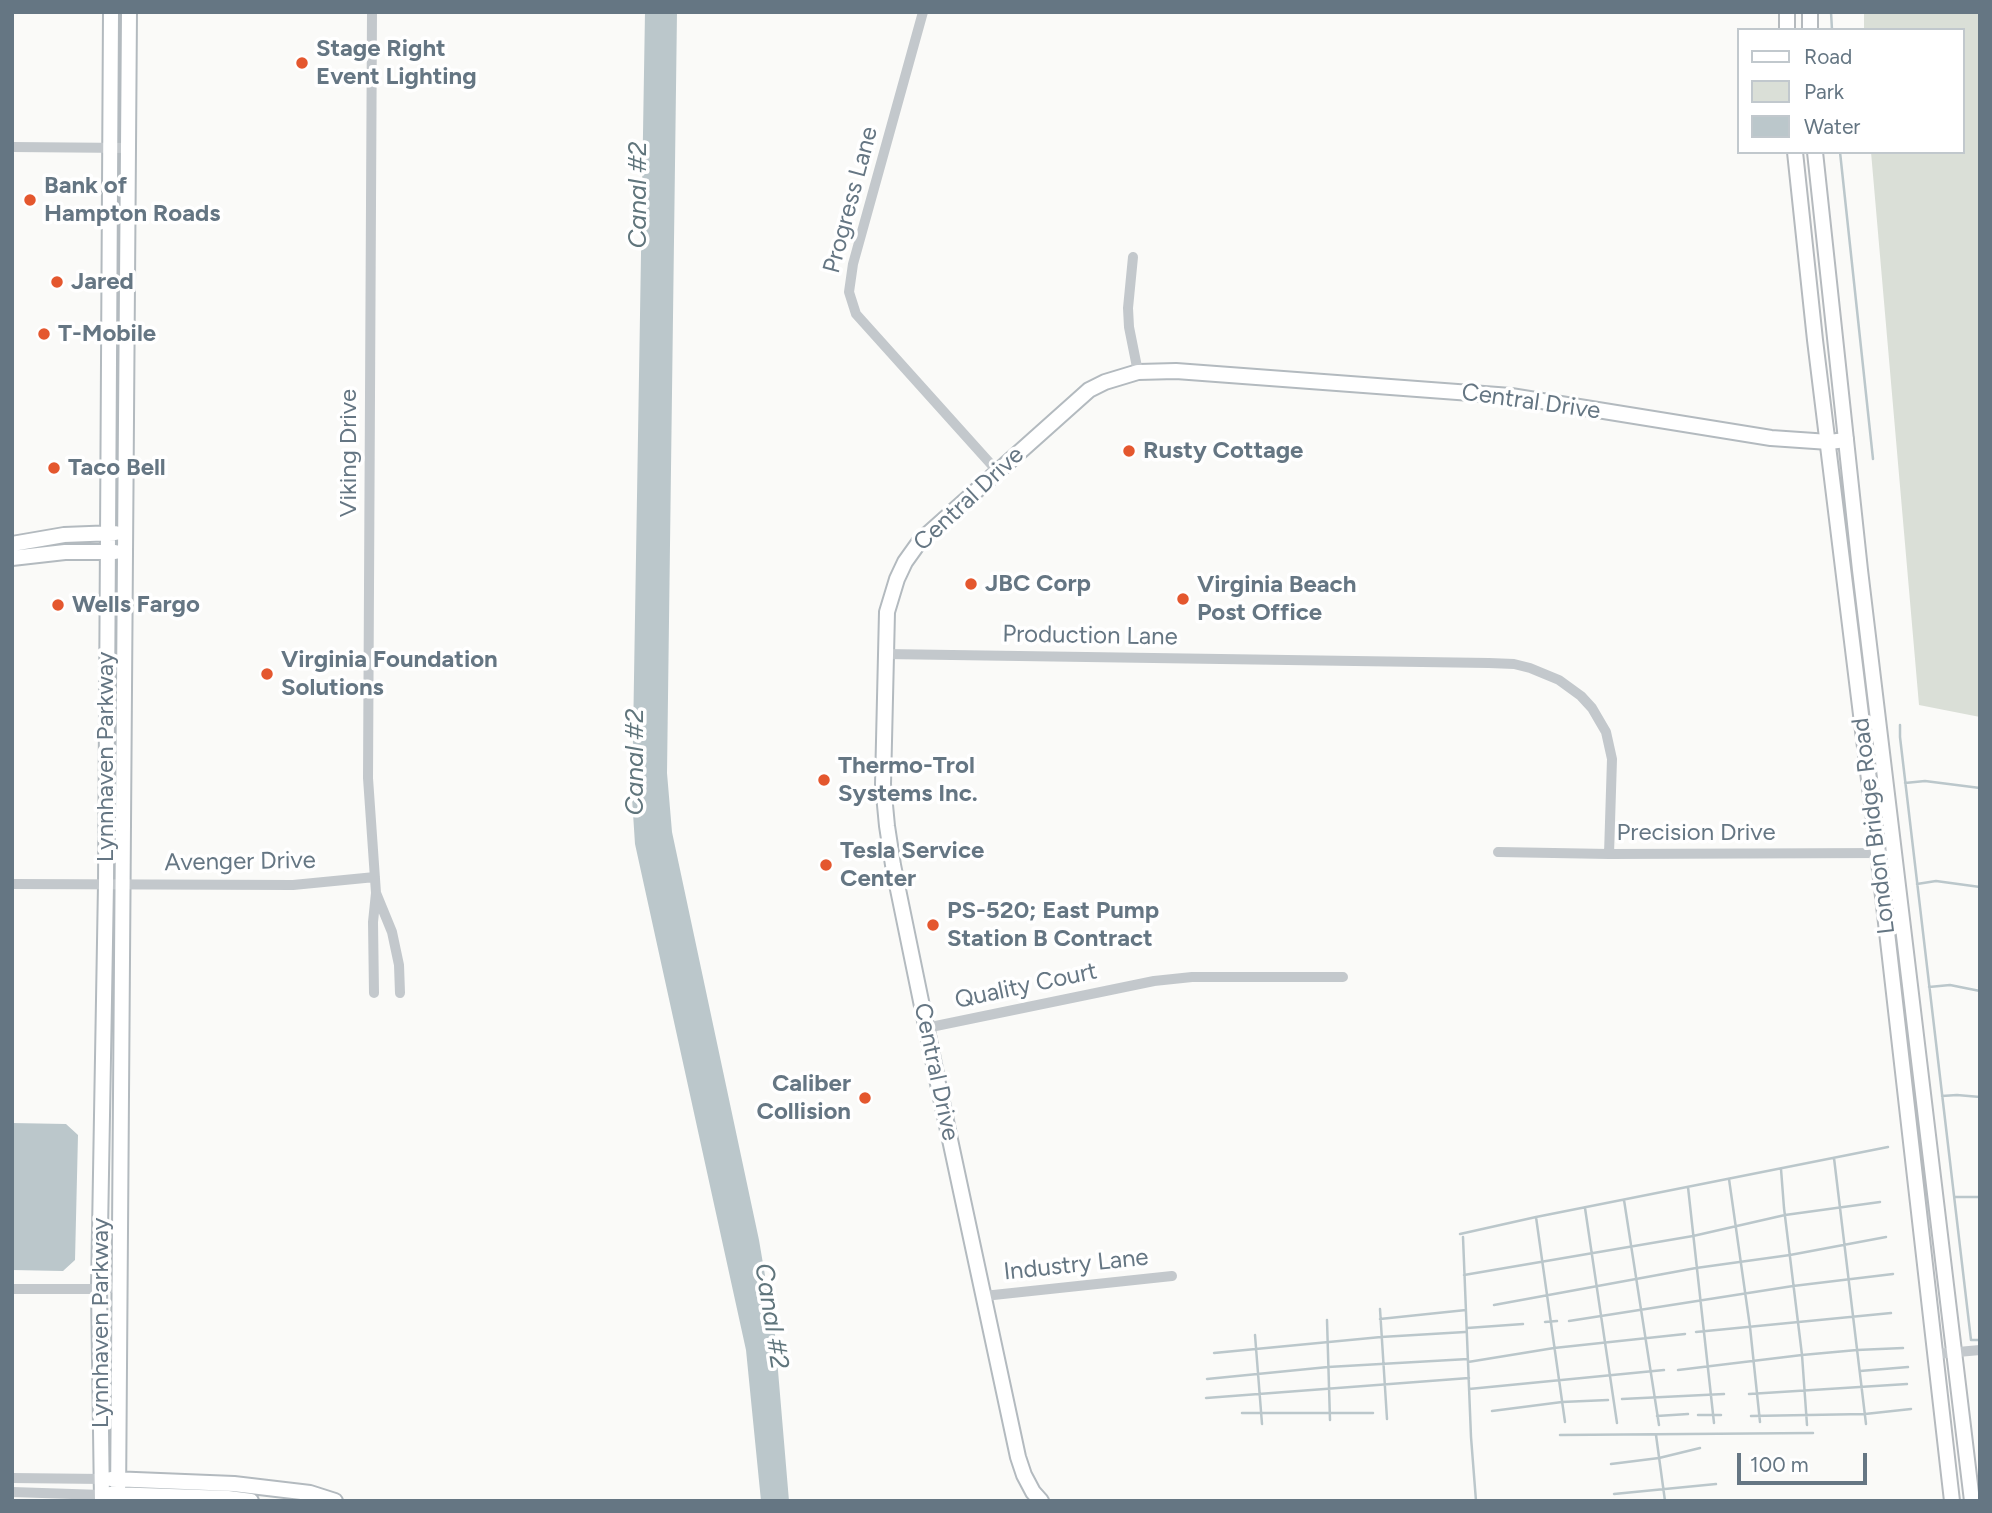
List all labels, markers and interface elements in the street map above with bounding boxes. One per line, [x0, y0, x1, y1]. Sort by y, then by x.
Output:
legend [1736, 28, 1964, 154]
place label: Stage Right Event Lighting [316, 35, 477, 91]
text: Road [1804, 44, 1852, 69]
marker: Stage Right Event Lighting [294, 55, 310, 71]
text: Park [1804, 79, 1844, 104]
text: Water [1804, 114, 1860, 139]
street label: Progress Lane [818, 124, 884, 276]
water label: Canal #2 [622, 142, 654, 248]
place label: Bank of Hampton Roads [44, 172, 221, 228]
marker: Bank of Hampton Roads [22, 192, 38, 208]
place label: Jared [71, 268, 134, 296]
marker: Jared [49, 274, 65, 290]
place label: T-Mobile [58, 320, 156, 348]
marker: T-Mobile [36, 326, 52, 342]
street label: Central Drive [1460, 378, 1602, 426]
street label: Viking Drive [335, 389, 363, 517]
place label: Rusty Cottage [1143, 437, 1303, 465]
street label: Central Drive [908, 441, 1030, 557]
marker: Rusty Cottage [1121, 443, 1137, 459]
place label: Taco Bell [68, 454, 166, 482]
marker: Taco Bell [46, 460, 62, 476]
place label: JBC Corp [985, 570, 1091, 598]
place label: Virginia Beach Post Office [1197, 571, 1356, 627]
marker: JBC Corp [963, 576, 979, 592]
place label: Wells Fargo [72, 591, 200, 619]
marker: Virginia Beach Post Office [1175, 591, 1191, 607]
marker: Wells Fargo [50, 597, 66, 613]
street label: Production Lane [1002, 620, 1178, 652]
place label: Virginia Foundation Solutions [281, 646, 498, 702]
street label: Lynnhaven Parkway [92, 652, 120, 862]
marker: Virginia Foundation Solutions [259, 666, 275, 682]
water label: Canal #2 [619, 709, 651, 815]
street label: London Bridge Road [1846, 716, 1902, 936]
place label: Thermo-Trol Systems Inc. [838, 752, 978, 808]
marker: Thermo-Trol Systems Inc. [816, 772, 832, 788]
street label: Precision Drive [1616, 819, 1776, 847]
place label: Tesla Service Center [840, 837, 984, 893]
street label: Avenger Drive [164, 846, 316, 878]
marker: Tesla Service Center [818, 857, 834, 873]
place label: PS-520; East Pump Station B Contract [947, 897, 1159, 953]
marker: PS-520; East Pump Station B Contract [925, 917, 941, 933]
street label: Quality Court [952, 957, 1100, 1015]
street label: Central Drive [907, 1001, 965, 1143]
place label: Caliber Collision [757, 1070, 851, 1126]
marker: Caliber Collision [857, 1090, 873, 1106]
street label: Lynnhaven Parkway [87, 1218, 115, 1428]
street label: Industry Lane [1002, 1243, 1150, 1287]
water label: Canal #2 [747, 1261, 795, 1371]
scale bar [1740, 1440, 1870, 1484]
text: 100 m [1750, 1452, 1809, 1477]

